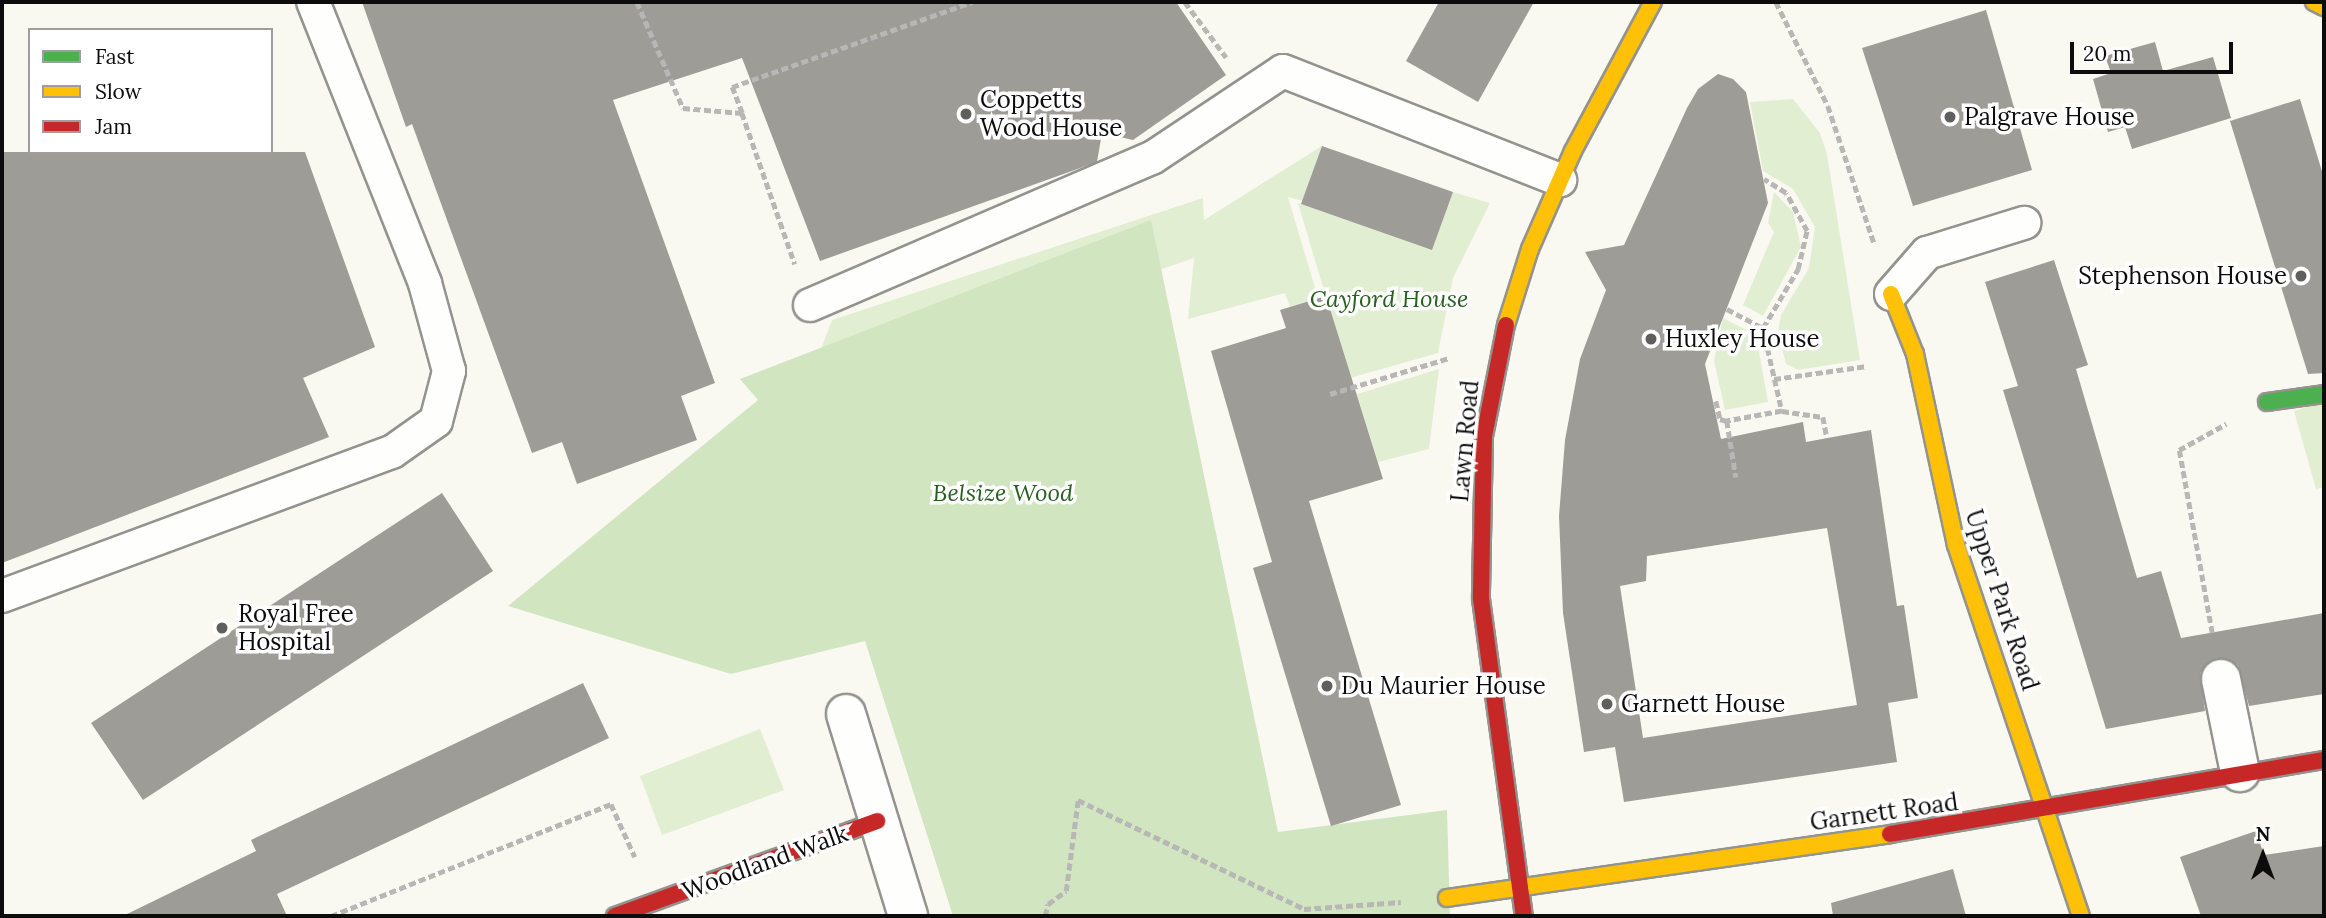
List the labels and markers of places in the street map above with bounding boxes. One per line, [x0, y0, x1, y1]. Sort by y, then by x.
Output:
place label: Coppetts Wood House [980, 86, 1122, 142]
place label: Palgrave House [1964, 103, 2135, 131]
marker: Coppetts Wood House [958, 106, 974, 122]
marker: Palgrave House [1942, 109, 1958, 125]
place label: Stephenson House [2078, 262, 2287, 290]
marker: Stephenson House [2293, 268, 2309, 284]
place label: Huxley House [1665, 325, 1819, 353]
marker: Huxley House [1643, 331, 1659, 347]
place label: Royal Free Hospital [238, 600, 354, 656]
marker: Royal Free Hospital [212, 618, 232, 638]
place label: Du Maurier House [1341, 672, 1546, 700]
marker: Du Maurier House [1319, 678, 1335, 694]
place label: Garnett House [1621, 690, 1785, 718]
marker: Garnett House [1599, 696, 1615, 712]

